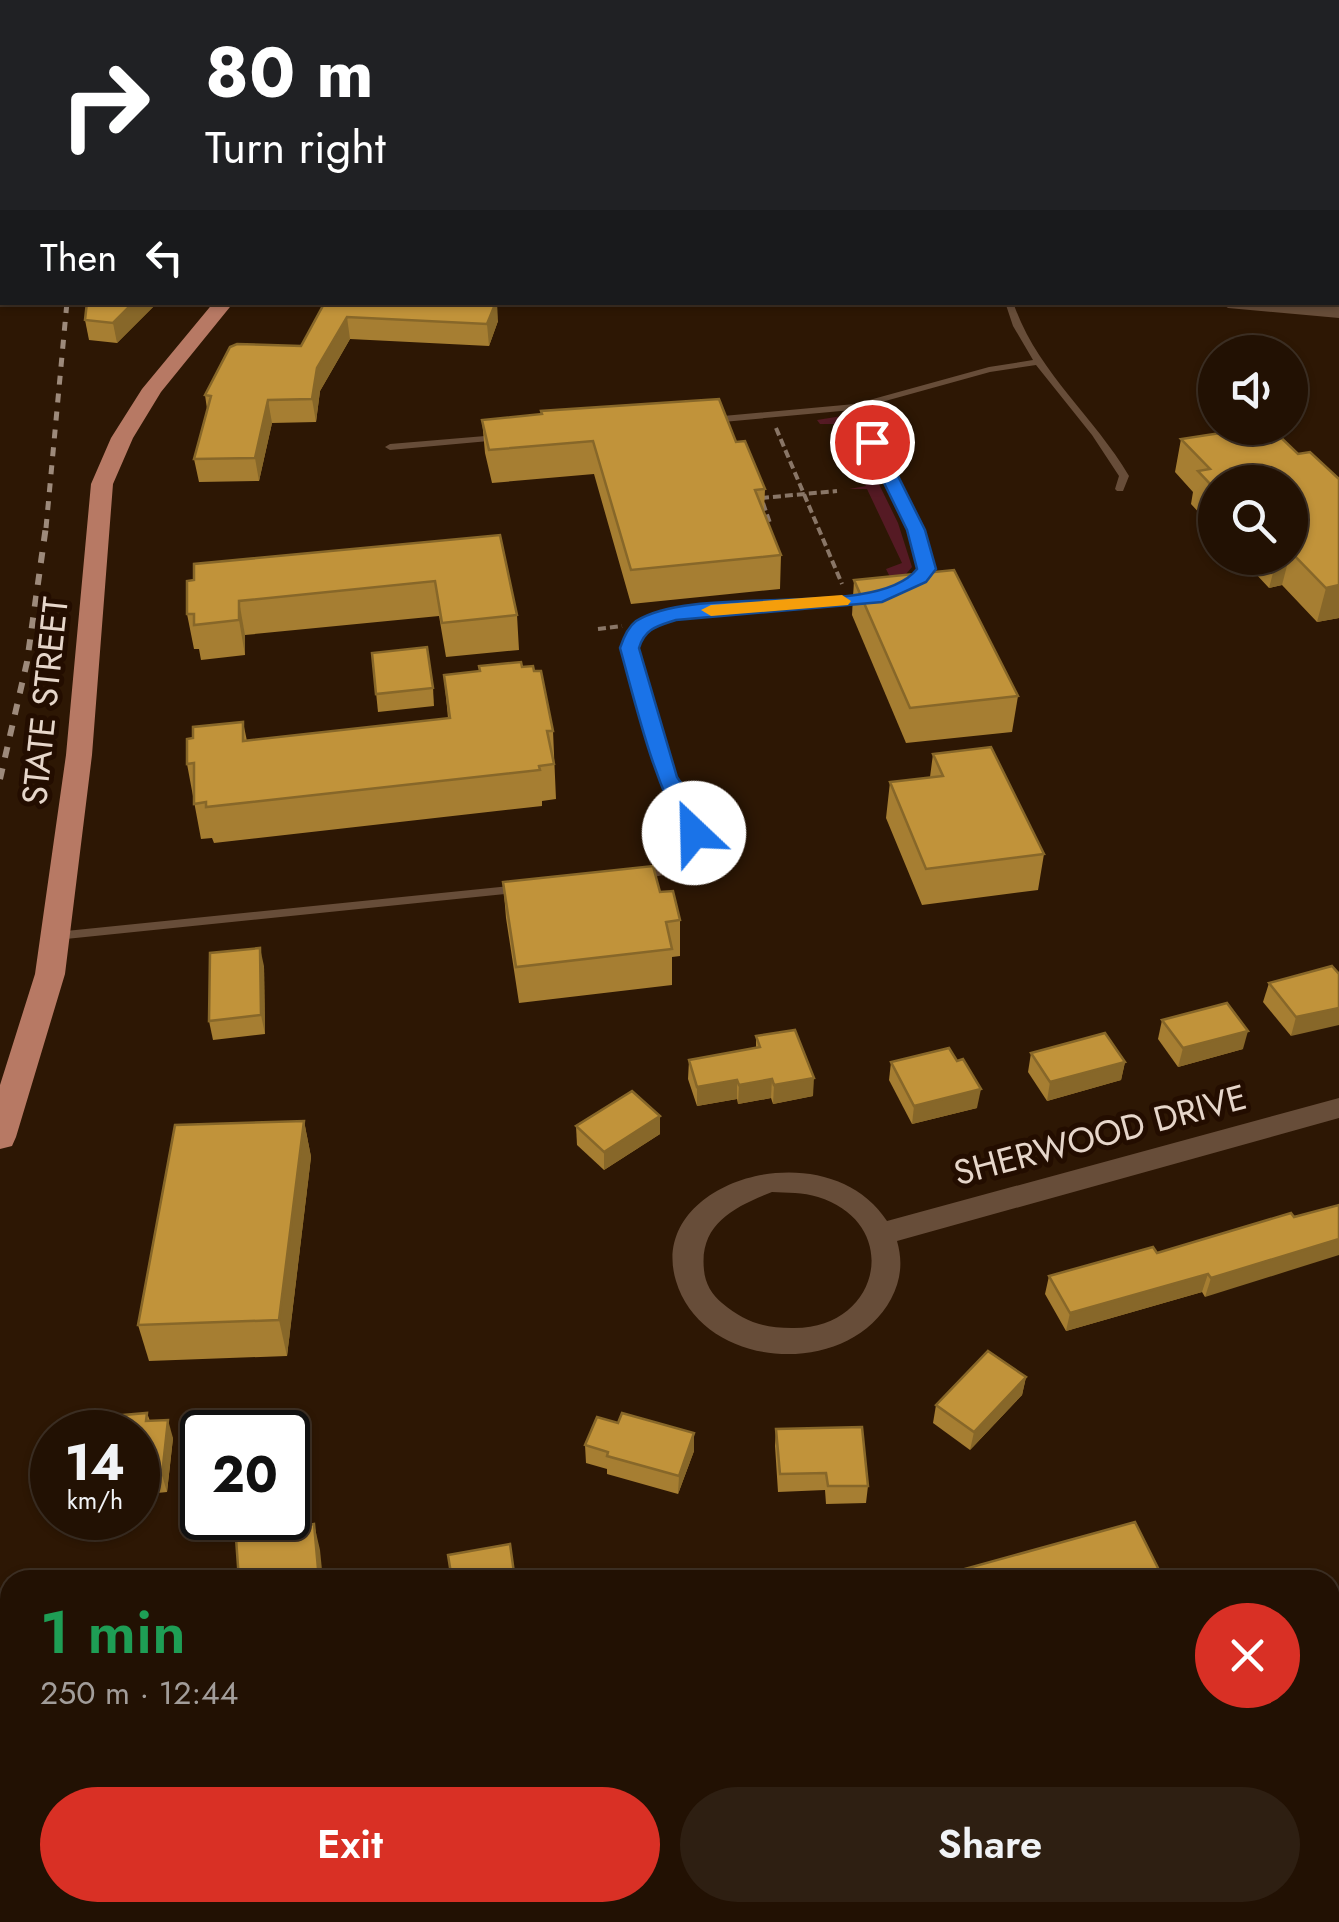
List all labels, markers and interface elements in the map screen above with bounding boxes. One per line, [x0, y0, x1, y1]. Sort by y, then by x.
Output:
text: 80 m [205, 22, 374, 123]
icon: right [40, 40, 170, 170]
text: Turn right [205, 115, 386, 180]
text: Then [40, 230, 117, 285]
icon: left [137, 230, 192, 285]
map controls [1198, 335, 1308, 575]
button: sound [1198, 335, 1308, 445]
pin [830, 400, 915, 485]
icon: arrive [845, 415, 900, 470]
button: search [1198, 465, 1308, 575]
street label: STATE STREET [9, 595, 81, 807]
position arrow [642, 781, 746, 885]
street label: SHERWOOD DRIVE [948, 1072, 1252, 1198]
speed limit sign: 20 [180, 1410, 310, 1540]
text: 14 [65, 1426, 125, 1499]
text: km/h [67, 1482, 123, 1518]
text: 1 min [40, 1589, 186, 1676]
button: close [1195, 1603, 1300, 1708]
text: 250 m · 12:44 [40, 1670, 238, 1716]
button: Exit [40, 1787, 660, 1902]
button: Share [680, 1787, 1300, 1902]

